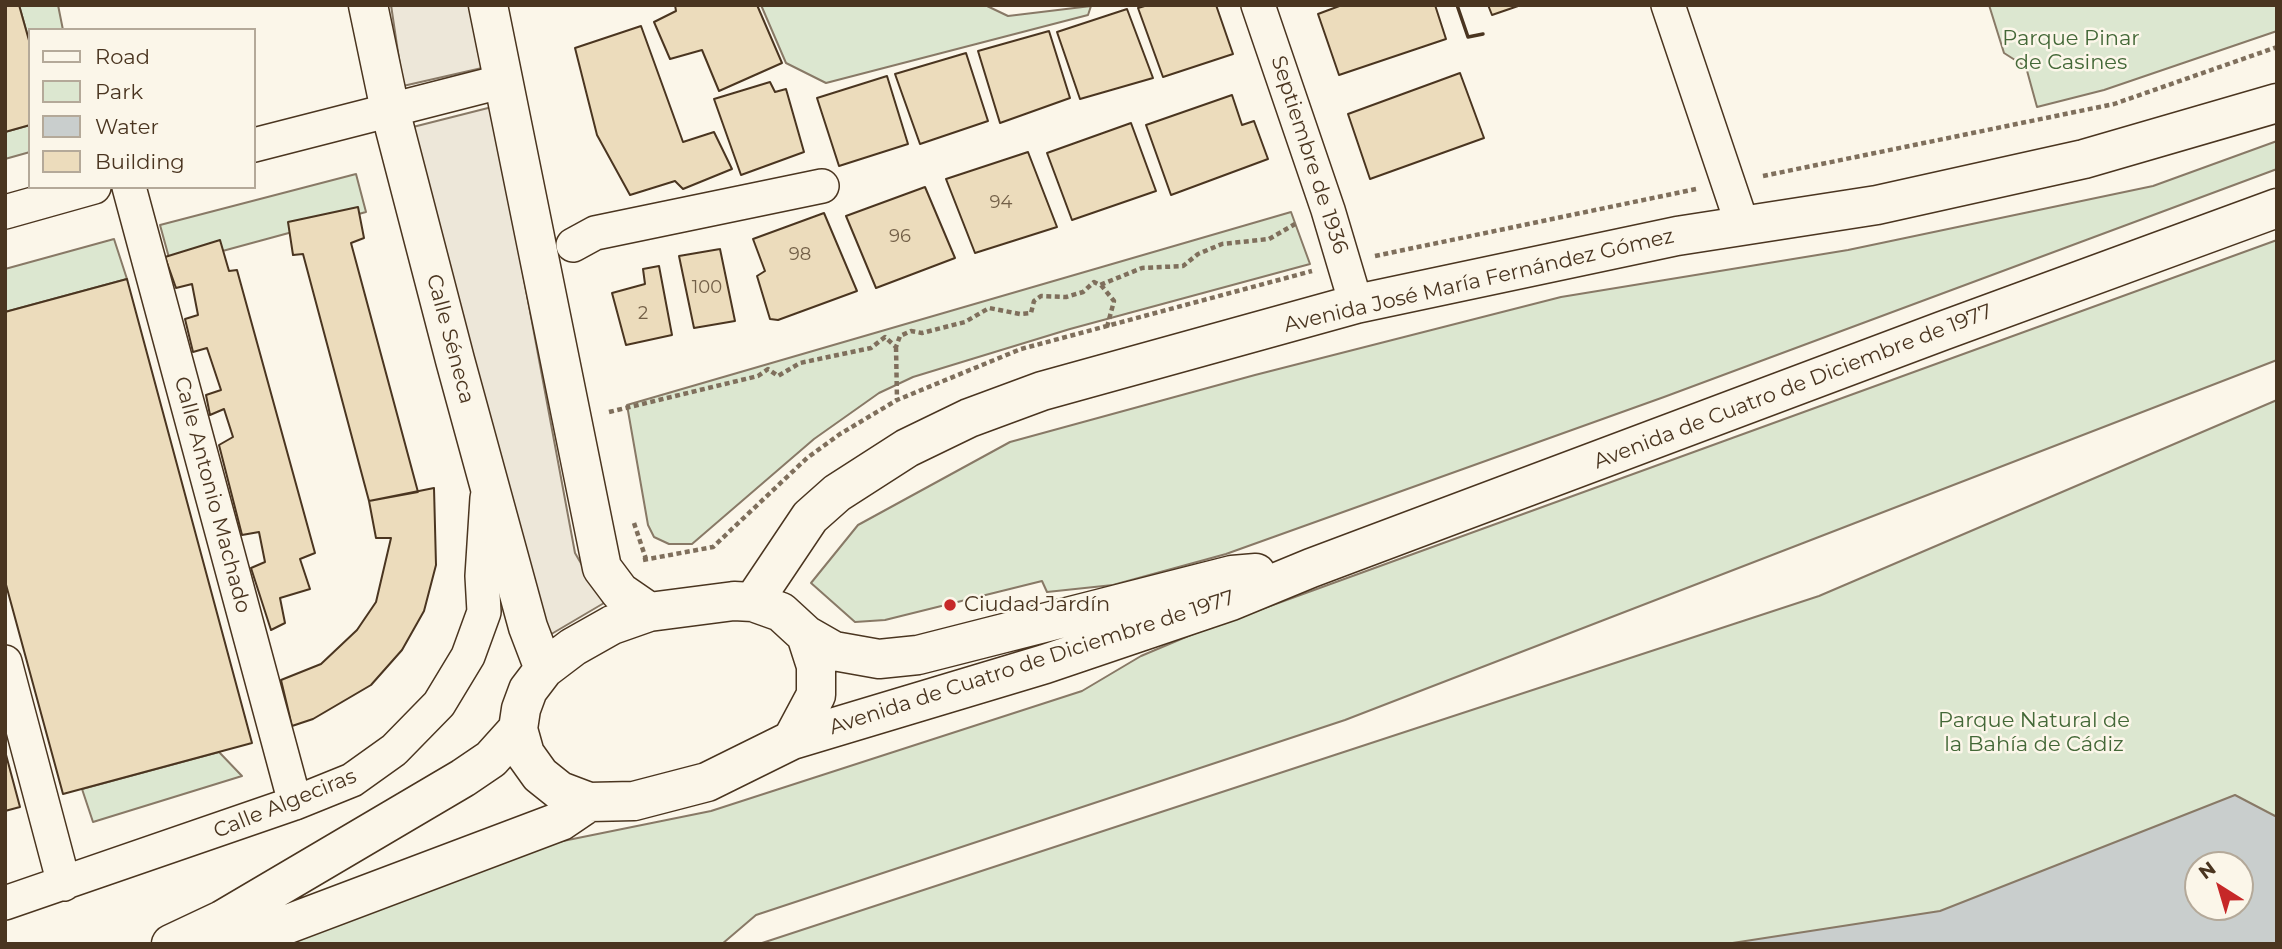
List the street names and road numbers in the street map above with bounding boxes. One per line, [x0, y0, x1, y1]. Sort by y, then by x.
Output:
street label: Septiembre de 1936 [1265, 53, 1353, 257]
street label: Avenida José María Fernández Gómez [1282, 224, 1676, 338]
street label: Calle Séneca [421, 271, 479, 407]
street label: Avenida de Cuatro de Diciembre de 1977 [1590, 299, 1996, 475]
street label: Calle Antonio Machado [168, 374, 256, 616]
street label: Avenida de Cuatro de Diciembre de 1977 [826, 585, 1238, 741]
street label: Calle Algeciras [210, 764, 360, 844]

